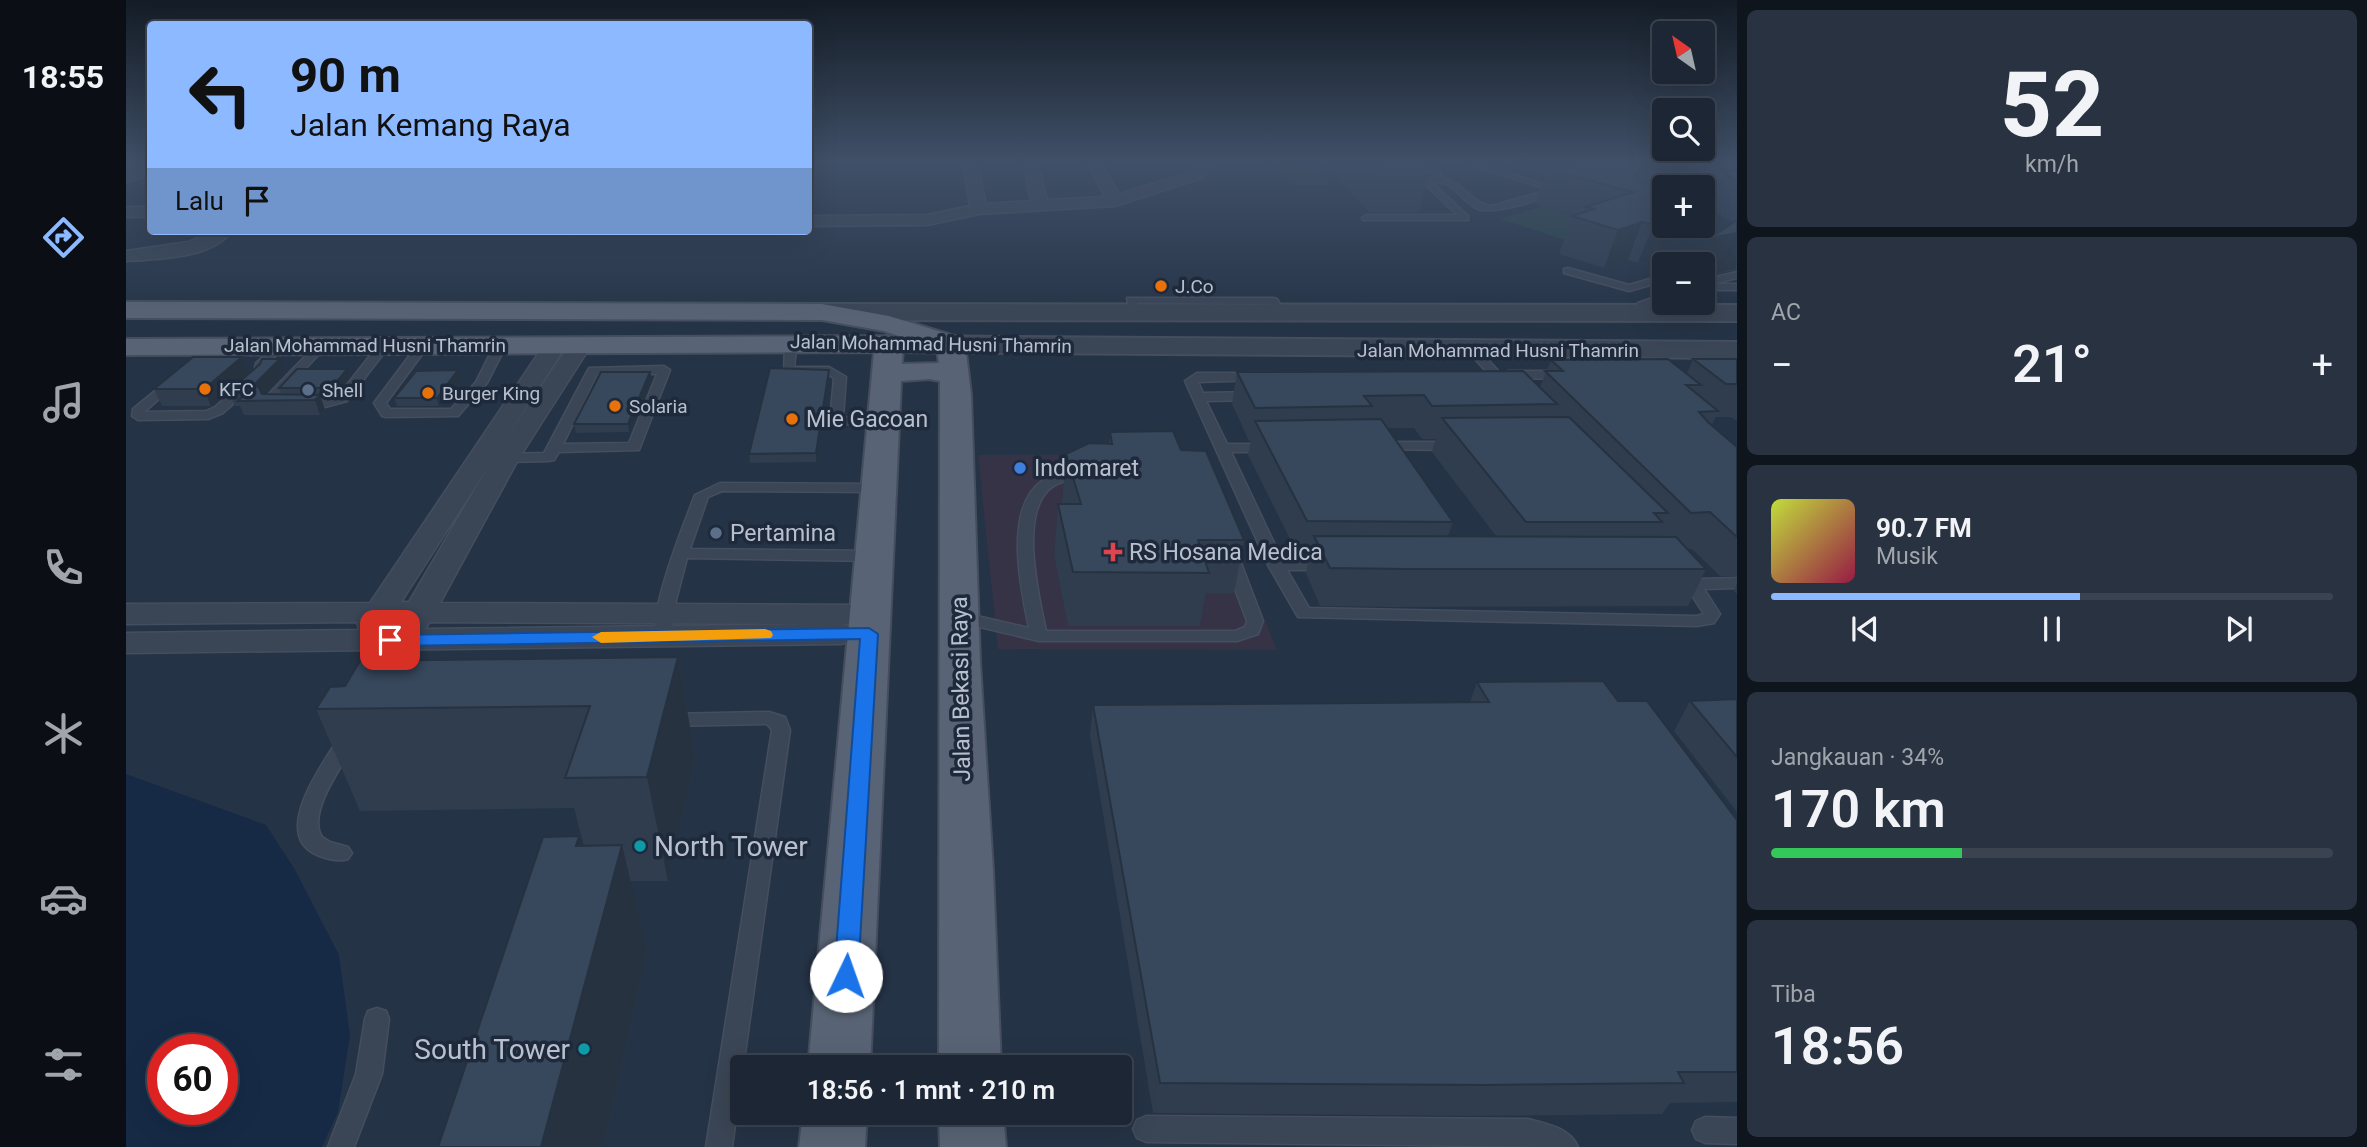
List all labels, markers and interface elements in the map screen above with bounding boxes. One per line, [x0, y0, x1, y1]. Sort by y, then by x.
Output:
north arrow [1652, 21, 1715, 84]
map controls [1652, 21, 1715, 315]
text: 90 m [290, 47, 401, 104]
icon: left [175, 49, 266, 140]
text: 52 [2000, 52, 2104, 158]
text: 18:55 [22, 58, 104, 96]
button: search [1652, 98, 1715, 161]
text: Jalan Kemang Raya [290, 106, 571, 144]
text: km/h [2025, 151, 2079, 178]
button: + [1652, 175, 1715, 238]
icon: arrive [238, 182, 276, 220]
text: Lalu [175, 186, 224, 216]
icon: directions [39, 213, 88, 262]
button: − [1652, 252, 1715, 315]
place label: J.Co [1175, 275, 1214, 298]
marker: J.Co [1153, 278, 1169, 294]
text: AC [1771, 299, 1801, 326]
street label: Jalan Mohammad Husni Thamrin [790, 330, 1072, 358]
street label: Jalan Mohammad Husni Thamrin [224, 334, 506, 357]
text: 21° [2012, 334, 2092, 395]
street label: Jalan Mohammad Husni Thamrin [1357, 339, 1639, 362]
text: − [1771, 343, 1793, 387]
text: + [2311, 343, 2333, 387]
icon: music [39, 378, 88, 427]
place label: KFC [219, 378, 254, 401]
place label: Shell [322, 379, 363, 402]
marker: KFC [197, 381, 213, 397]
marker: Shell [300, 382, 316, 398]
place label: Burger King [442, 382, 540, 405]
marker: Burger King [420, 385, 436, 401]
place label: Solaria [629, 395, 687, 418]
marker: Solaria [607, 398, 623, 414]
place label: Mie Gacoan [806, 406, 928, 433]
marker: Mie Gacoan [784, 411, 800, 427]
place label: Indomaret [1034, 455, 1139, 482]
marker: Indomaret [1012, 460, 1028, 476]
text: 90.7 FM [1876, 513, 1972, 543]
place label: Pertamina [730, 520, 836, 547]
marker: Pertamina [708, 525, 724, 541]
place label: RS Hosana Medica [1129, 539, 1323, 566]
marker: RS Hosana Medica [1103, 542, 1123, 562]
icon: phone [39, 543, 88, 592]
text: Musik [1876, 543, 1938, 570]
street label: Jalan Bekasi Raya [946, 596, 976, 782]
pin [360, 610, 420, 670]
icon: previous [1846, 610, 1884, 648]
icon: pause [2033, 610, 2071, 648]
icon: next [2220, 610, 2258, 648]
icon: arrive [371, 621, 409, 659]
icon: climate [39, 709, 88, 758]
text: Jangkauan · 34% [1771, 744, 1944, 771]
text: 170 km [1771, 779, 1946, 840]
place label: North Tower [654, 830, 808, 863]
marker: North Tower [632, 838, 648, 854]
icon: car [39, 874, 88, 923]
position arrow [809, 939, 883, 1013]
text: Tiba [1771, 981, 1816, 1008]
text: 18:56 [1771, 1016, 1904, 1077]
place label: South Tower [414, 1033, 571, 1066]
speed limit sign: 60 [147, 1034, 238, 1125]
icon: filters [39, 1040, 88, 1089]
marker: South Tower [576, 1041, 592, 1057]
text: 18:56 · 1 mnt · 210 m [807, 1075, 1055, 1105]

